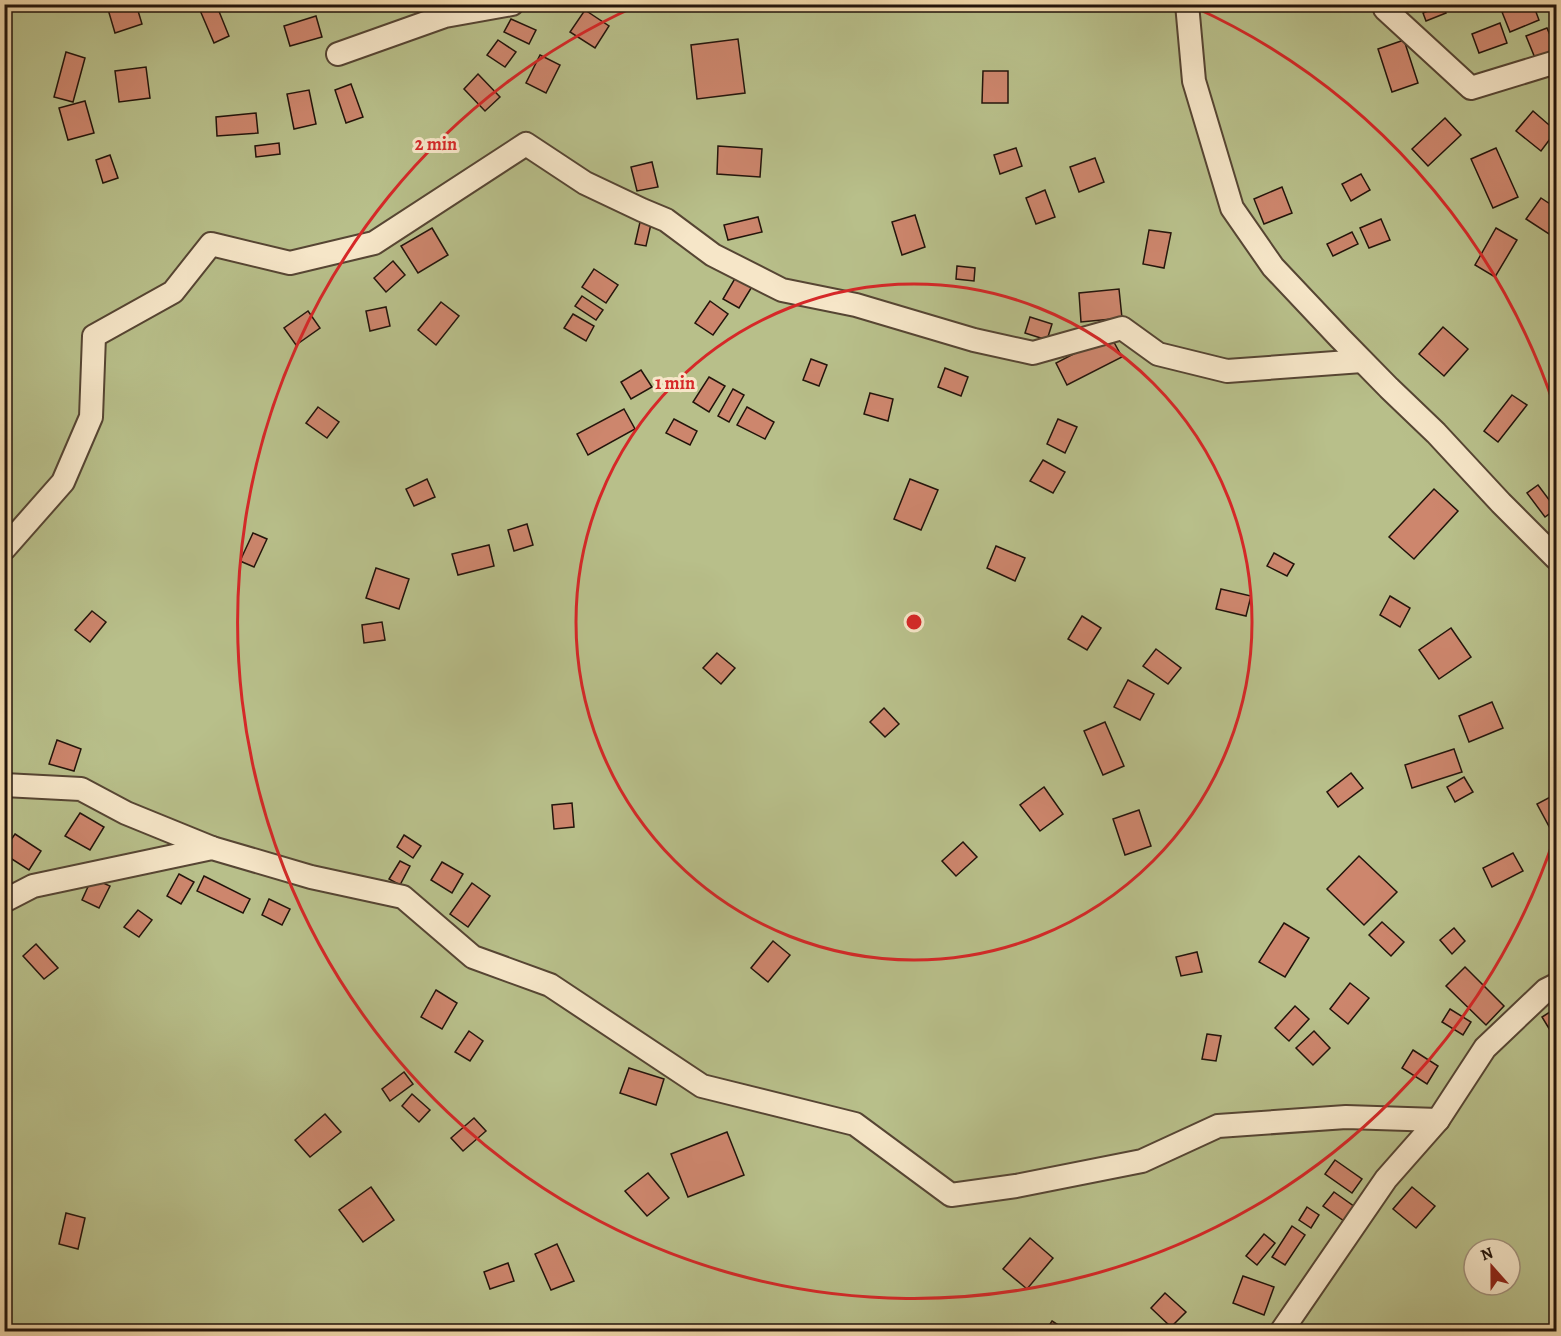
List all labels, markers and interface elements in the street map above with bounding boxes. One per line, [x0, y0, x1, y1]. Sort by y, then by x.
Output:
text: 2 min [415, 132, 457, 156]
text: 1 min [655, 371, 695, 395]
centre of rings [904, 612, 924, 632]
north arrow [1462, 1237, 1522, 1297]
text: N [1478, 1241, 1497, 1266]

